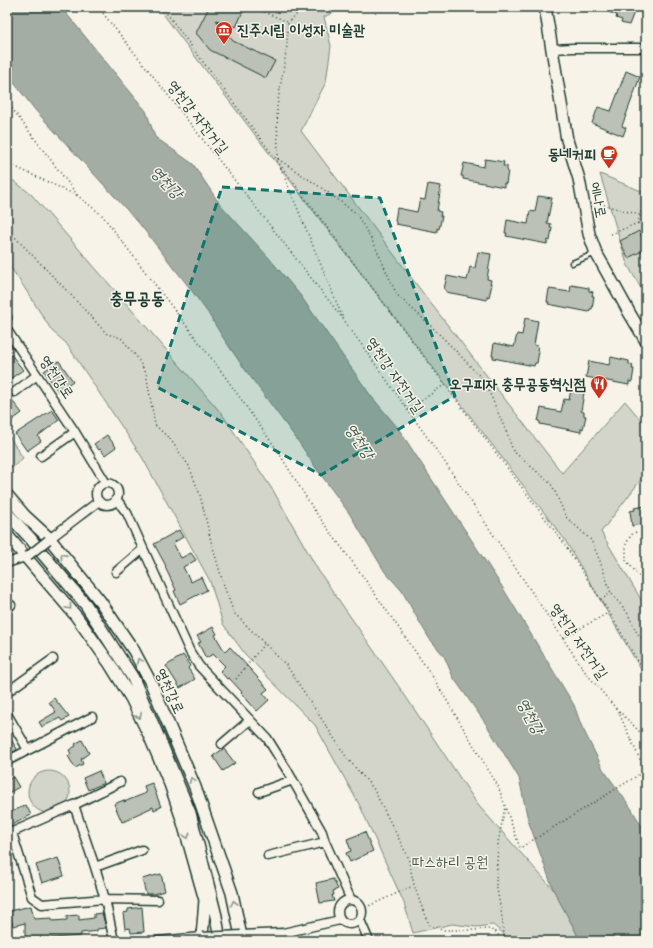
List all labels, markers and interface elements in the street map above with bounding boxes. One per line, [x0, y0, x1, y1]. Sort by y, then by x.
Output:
place label: 진주시립 이성자 미술관 [237, 17, 366, 43]
museum icon: 진주시립 이성자 미술관 [214, 20, 234, 45]
street label: 영천강 자전거길 [161, 74, 235, 160]
place label: 동네커피 [548, 141, 596, 167]
cafe icon: 동네커피 [599, 144, 619, 169]
water label: 영천강 [143, 158, 192, 207]
street label: 에나로 [582, 180, 614, 220]
district label: 충무공동 [110, 283, 165, 313]
street label: 영천강 자전거길 [359, 331, 431, 419]
street label: 영천강로 [33, 350, 81, 404]
place label: 오구피자 충무공동혁신점 [449, 371, 586, 397]
restaurant icon: 오구피자 충무공동혁신점 [589, 374, 609, 399]
water label: 영천강 [337, 417, 384, 467]
one-way arrow [61, 553, 68, 561]
street label: 영천강 자전거길 [543, 597, 615, 685]
one-way arrow [64, 602, 71, 609]
one-way arrow [137, 658, 144, 665]
street label: 영천강로 [148, 664, 192, 718]
water label: 영천강 [509, 692, 554, 742]
one-way arrow [135, 711, 142, 719]
one-way arrow [189, 777, 197, 784]
one-way arrow [182, 833, 191, 840]
park label: 따스하리 공원 [412, 849, 488, 875]
one-way arrow [230, 900, 238, 906]

